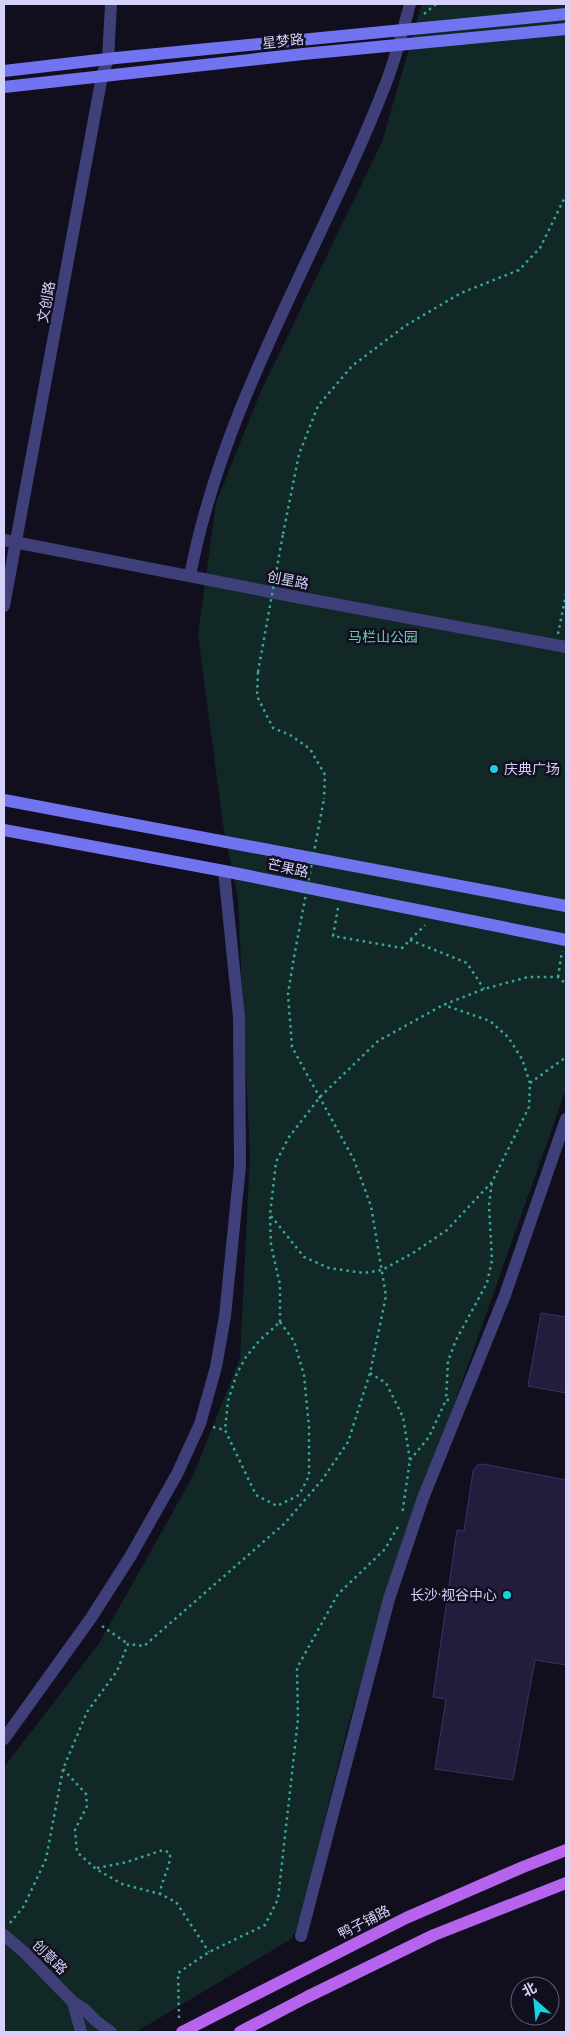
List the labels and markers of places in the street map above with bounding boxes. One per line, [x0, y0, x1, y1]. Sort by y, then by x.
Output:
place label: 庆典广场 [504, 761, 560, 777]
marker: 庆典广场 [488, 763, 500, 775]
place label: 长沙·视谷中心 [410, 1587, 497, 1603]
marker: 长沙·视谷中心 [501, 1589, 513, 1601]

